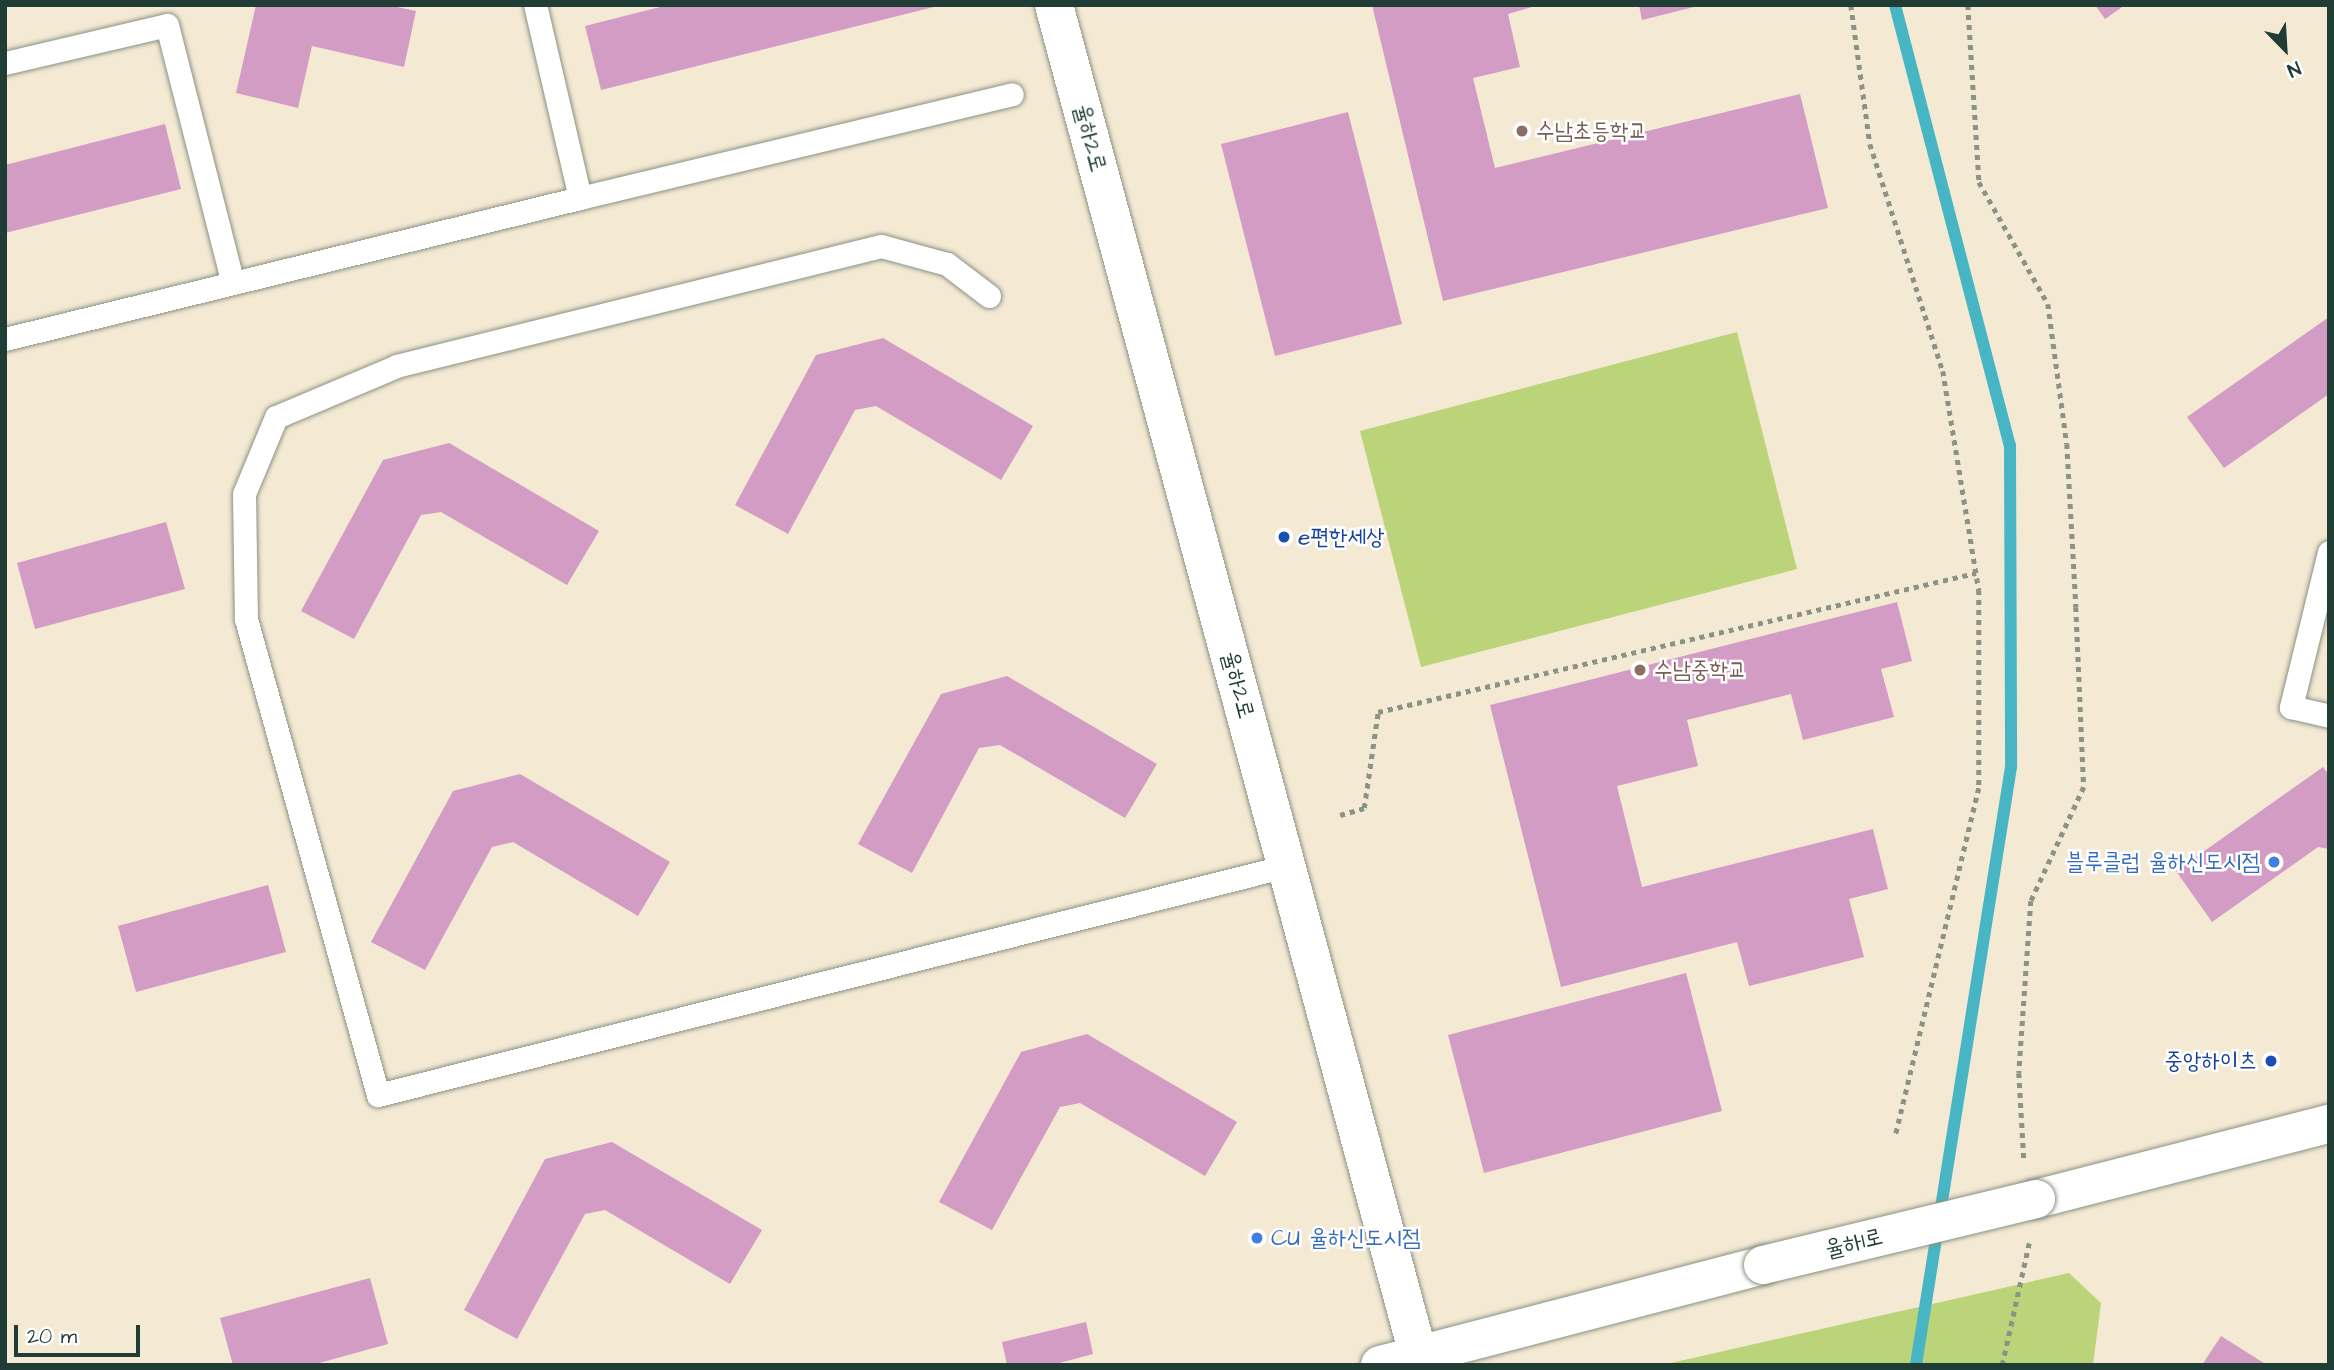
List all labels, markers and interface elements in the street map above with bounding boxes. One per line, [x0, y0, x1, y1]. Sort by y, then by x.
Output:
north arrow [2250, 14, 2320, 84]
text: N [2283, 54, 2305, 83]
street label: 율하2로 [1068, 101, 1112, 175]
place label: 수남초등학교 [1536, 117, 1647, 145]
marker: 수남초등학교 [1514, 123, 1530, 139]
place label: e편한세상 [1298, 523, 1384, 551]
marker: e편한세상 [1276, 529, 1292, 545]
street label: 율하2로 [1216, 648, 1260, 722]
place label: 수남중학교 [1654, 656, 1747, 684]
marker: 수남중학교 [1632, 662, 1648, 678]
place label: 블루클럽 율하신도시점 [2066, 848, 2260, 876]
marker: 블루클럽 율하신도시점 [2266, 854, 2282, 870]
place label: 중앙하이츠 [2164, 1047, 2257, 1075]
marker: 중앙하이츠 [2263, 1053, 2279, 1069]
street label: 율하1로 [1822, 1223, 1886, 1263]
place label: CU 율하신도시점 [1271, 1224, 1420, 1252]
marker: CU 율하신도시점 [1249, 1230, 1265, 1246]
scale bar [18, 1310, 144, 1354]
text: 20 m [27, 1322, 77, 1351]

